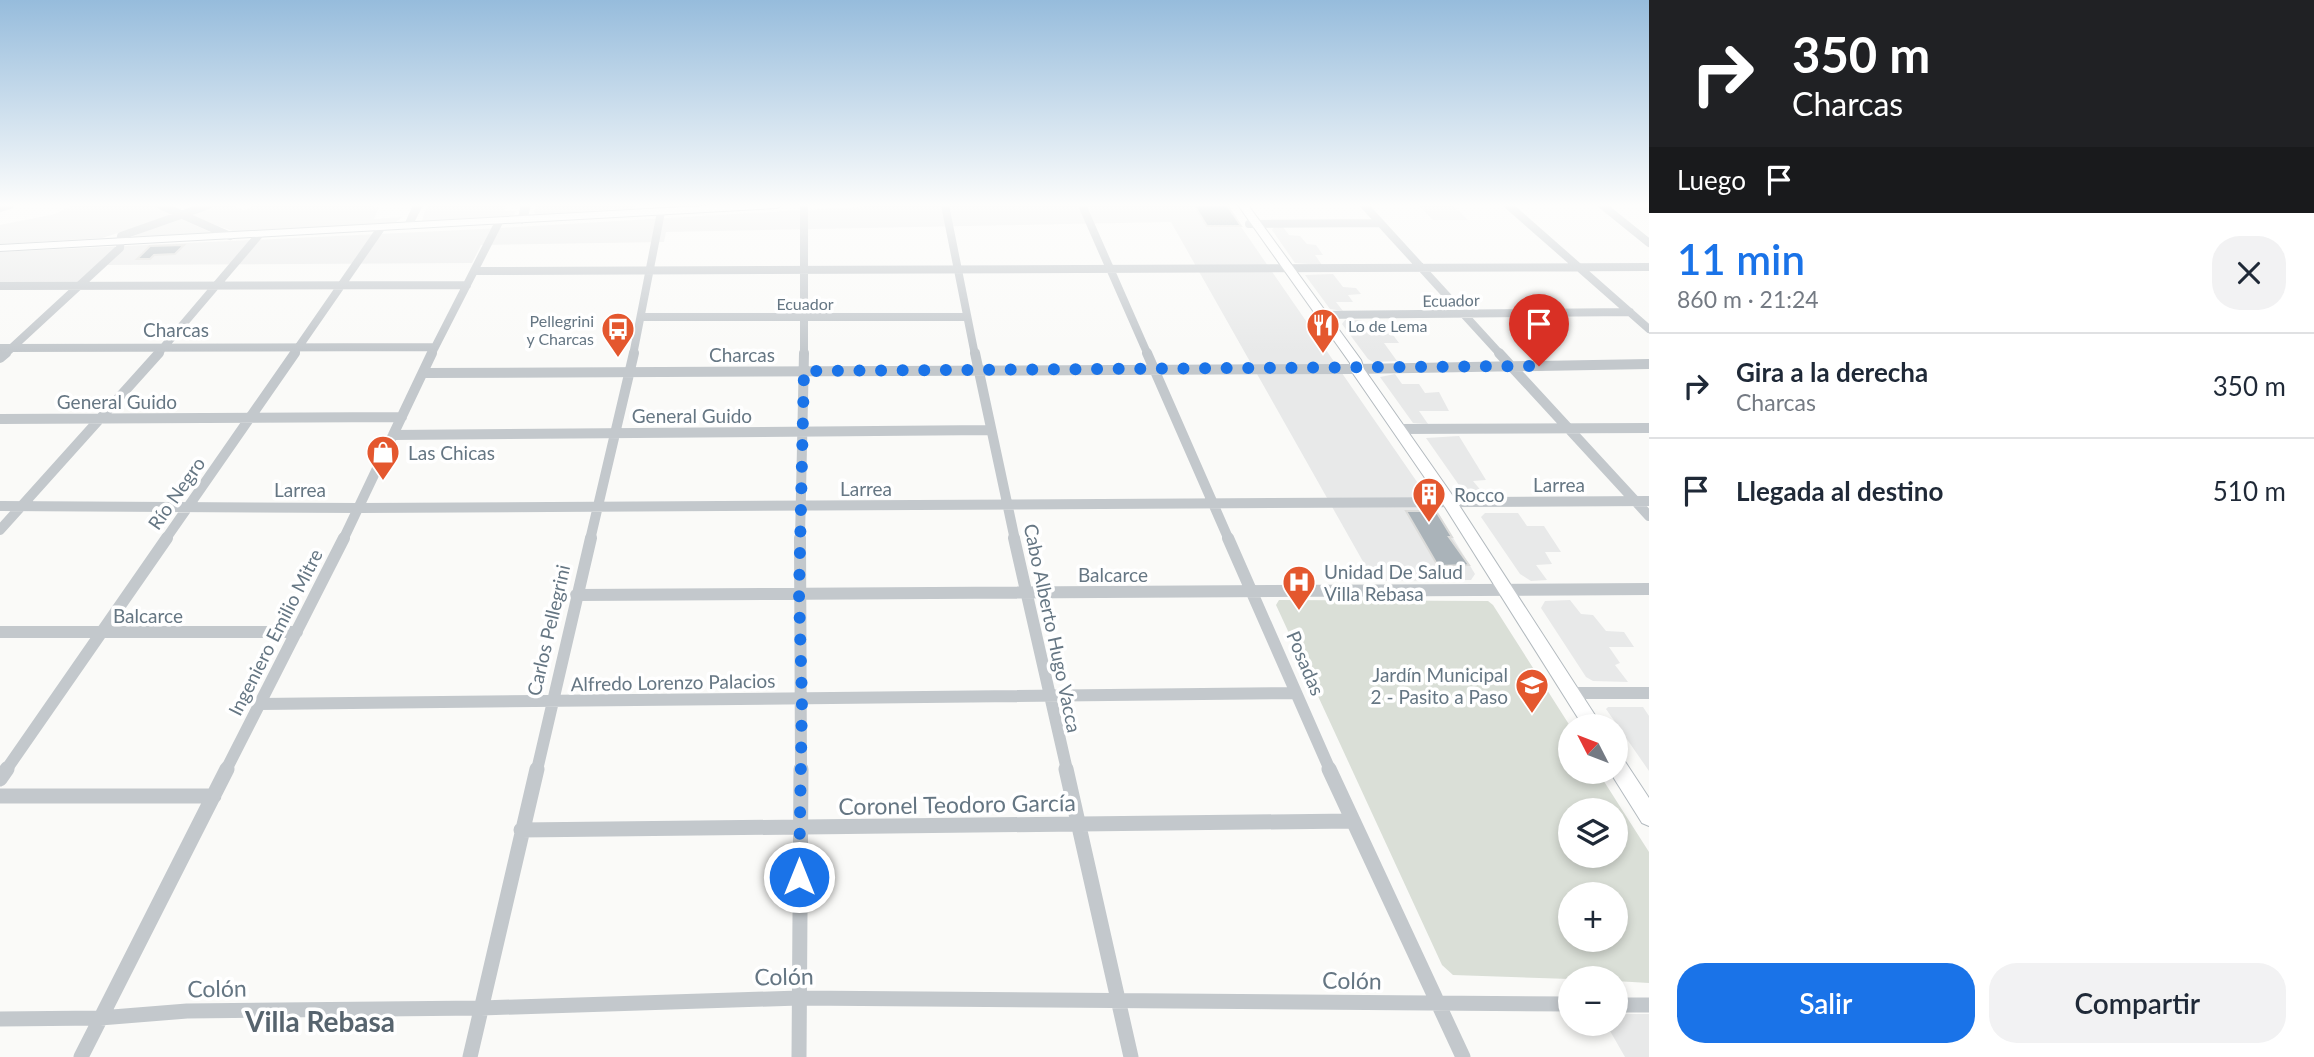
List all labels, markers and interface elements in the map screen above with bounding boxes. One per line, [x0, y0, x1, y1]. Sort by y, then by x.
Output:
text: 350 m [1792, 25, 1930, 83]
icon: right [1677, 28, 1768, 119]
text: Charcas [1792, 84, 1903, 123]
icon: arrive [1760, 161, 1798, 199]
text: Luego [1677, 164, 1746, 196]
text: 11 min [1677, 234, 1805, 284]
button: close [2212, 236, 2286, 310]
text: 860 m · 21:24 [1677, 285, 1819, 313]
street label: Ecuador [1422, 290, 1480, 310]
street label: Ecuador [776, 294, 834, 313]
pin [1509, 294, 1569, 366]
icon: arrive [1520, 305, 1558, 343]
restaurant icon: Lo de Lema [1304, 306, 1342, 355]
bus stop icon: Pellegrini y Charcas [599, 310, 637, 359]
place label: Pellegrini y Charcas [526, 311, 594, 348]
place label: Lo de Lema [1348, 316, 1428, 335]
street label: Charcas [143, 318, 209, 341]
street label: Charcas [709, 343, 775, 366]
text: Gira a la derecha [1736, 356, 1928, 388]
icon: right [1677, 367, 1715, 405]
text: 350 m [2213, 370, 2286, 402]
text: Charcas [1736, 388, 1816, 416]
street label: General Guido [57, 390, 177, 413]
street label: General Guido [632, 404, 752, 427]
shop icon: Las Chicas [364, 433, 402, 482]
place label: Las Chicas [408, 441, 495, 464]
street label: Río Negro [143, 452, 209, 534]
icon: arrive [1677, 472, 1715, 510]
street label: Larrea [1533, 473, 1585, 496]
building icon: Rocco [1410, 475, 1448, 524]
text: Llegada al destino [1736, 475, 1943, 507]
text: 510 m [2213, 475, 2286, 507]
street label: Larrea [840, 477, 892, 500]
street label: Larrea [274, 478, 326, 501]
place label: Rocco [1454, 483, 1505, 506]
street label: Cabo Alberto Hugo Vacca [1020, 521, 1086, 735]
street label: Ingeniero Emilio Mitre [223, 545, 327, 719]
place label: Unidad De Salud Villa Rebasa [1324, 560, 1463, 605]
street label: Carlos Pellegrini [522, 562, 574, 698]
street label: Balcarce [1078, 563, 1148, 586]
hospital icon: Unidad De Salud Villa Rebasa [1280, 563, 1318, 612]
street label: Balcarce [113, 604, 183, 627]
street label: Posadas [1282, 627, 1330, 699]
place label: Jardín Municipal 2 - Pasito a Paso [1371, 663, 1508, 708]
school or university icon: Jardín Municipal 2 - Pasito a Paso [1513, 666, 1551, 715]
street label: Alfredo Lorenzo Palacios [570, 669, 776, 695]
north arrow [1558, 714, 1628, 784]
map controls [1558, 714, 1628, 1036]
street label: Coronel Teodoro García [838, 788, 1076, 820]
button: layers [1558, 798, 1628, 868]
position arrow [762, 840, 836, 914]
button: + [1558, 882, 1628, 952]
street label: Colón [754, 961, 814, 991]
button: Salir [1677, 963, 1975, 1043]
button: Compartir [1989, 963, 2286, 1043]
street label: Colón [1322, 965, 1382, 995]
button: − [1558, 966, 1628, 1036]
street label: Colón [187, 973, 247, 1003]
district label: Villa Rebasa [244, 1004, 395, 1038]

